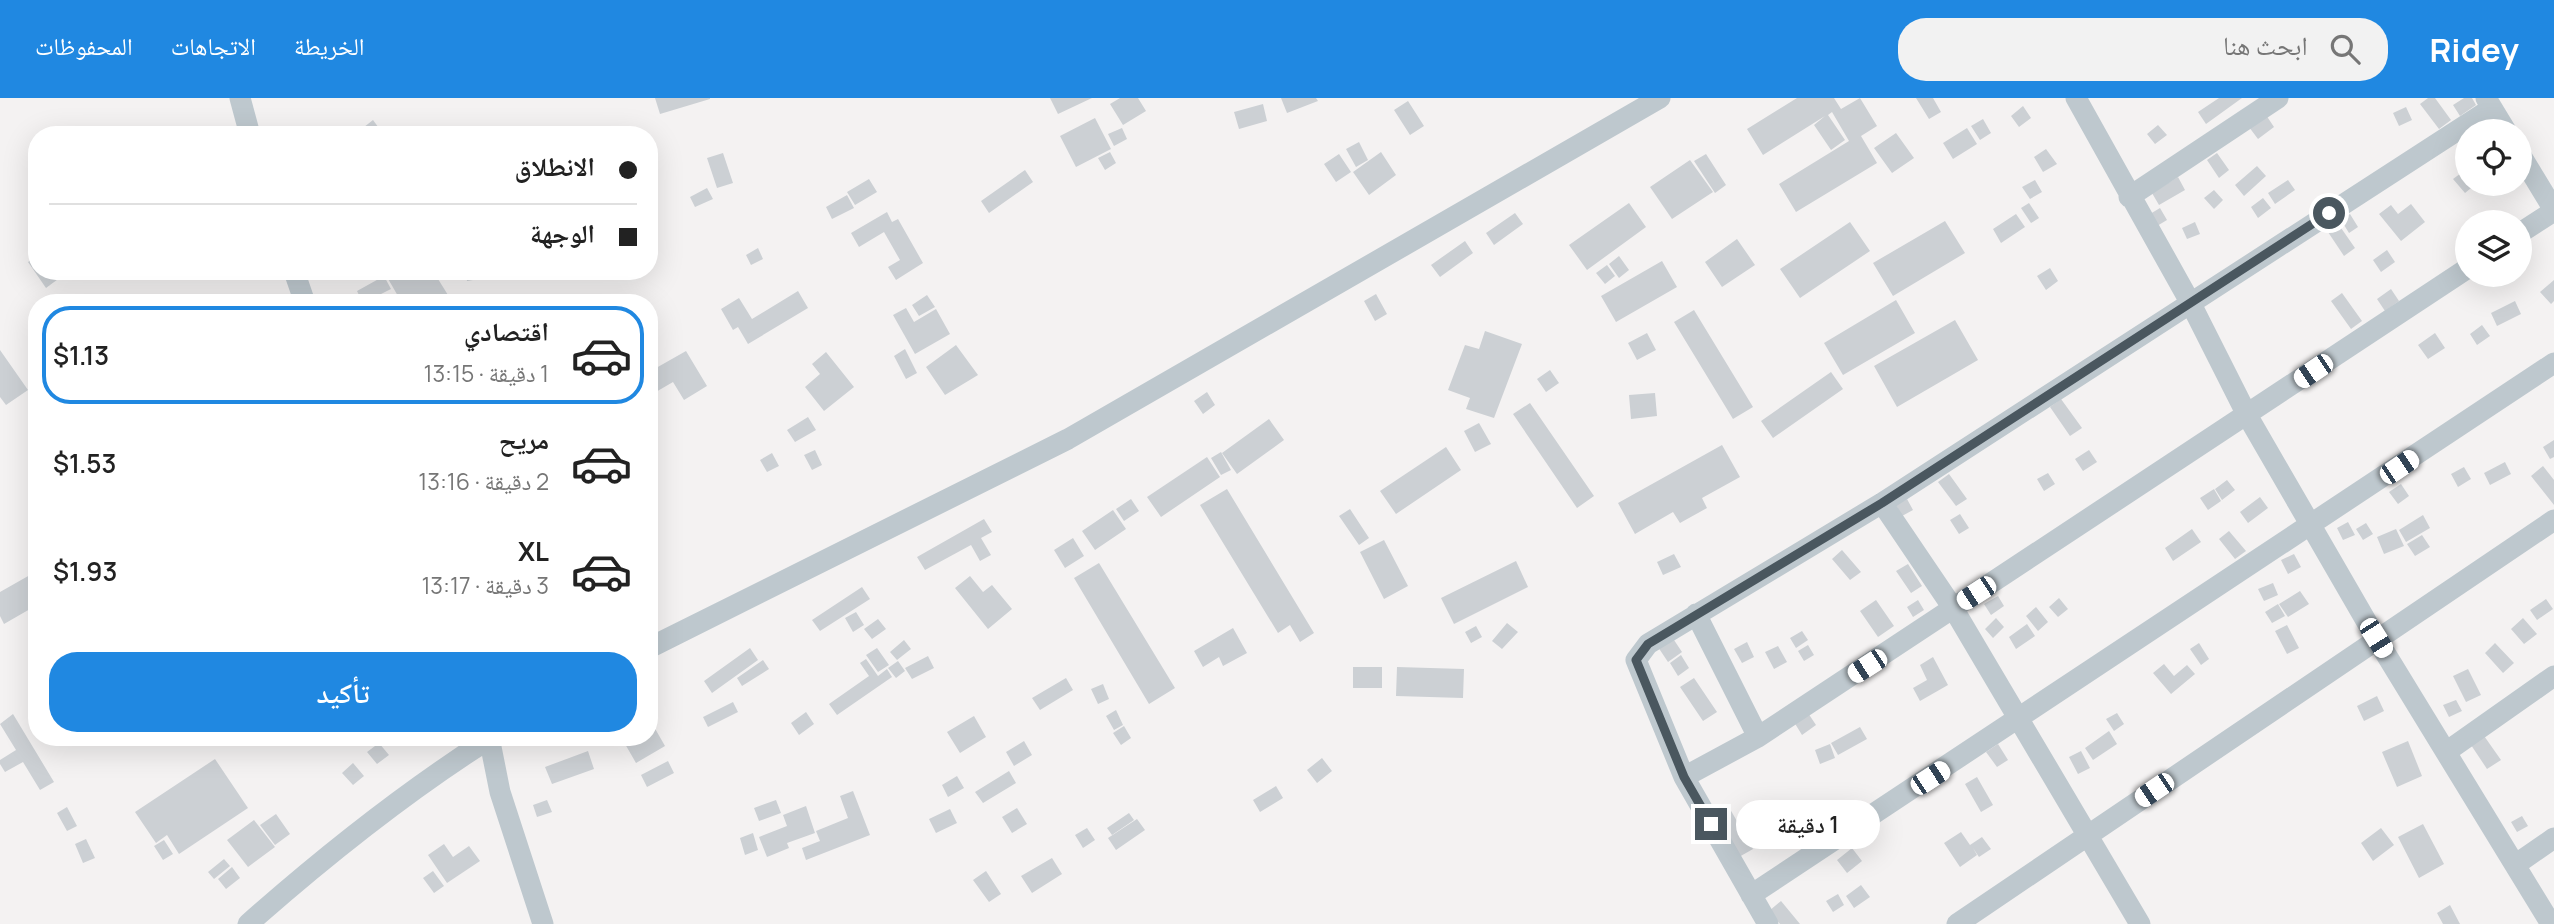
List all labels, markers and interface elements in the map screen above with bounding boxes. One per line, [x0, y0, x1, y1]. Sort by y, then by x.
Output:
search box [1898, 18, 2388, 81]
text: ابحث هنا [2223, 27, 2308, 63]
text: Ridey [2430, 27, 2519, 72]
text: المحفوظات [35, 29, 133, 62]
text: الاتجاهات [171, 29, 256, 62]
text: الخريطة [294, 29, 365, 62]
icon: search [2326, 30, 2364, 68]
map controls [2455, 119, 2532, 287]
button: locate [2455, 119, 2532, 196]
text: الانطلاق [515, 148, 595, 184]
route start [2313, 197, 2345, 229]
button: layers [2455, 210, 2532, 287]
text: الوجهة [530, 215, 595, 251]
text: اقتصادي [464, 313, 549, 349]
icon: car [570, 324, 633, 387]
text: $1.13 [53, 337, 109, 373]
car [2290, 351, 2337, 391]
text: 1 دقيقة · 13:15 [423, 357, 549, 389]
text: مريح [499, 421, 549, 457]
icon: car [570, 432, 633, 495]
text: $1.53 [53, 445, 116, 481]
car [2376, 447, 2423, 487]
text: 2 دقيقة · 13:16 [418, 465, 549, 497]
text: XL [518, 533, 549, 569]
icon: car [570, 540, 633, 603]
text: $1.93 [53, 553, 117, 589]
text: 3 دقيقة · 13:17 [421, 569, 549, 601]
car [1953, 573, 2000, 613]
car [2356, 615, 2397, 661]
car [1844, 646, 1891, 686]
button: تأكيد [49, 652, 637, 732]
car [1907, 758, 1954, 798]
car [2131, 770, 2178, 810]
callout: 1 دقيقة [1736, 800, 1879, 848]
route end [1695, 808, 1727, 840]
text: 1 دقيقة [1777, 808, 1839, 840]

